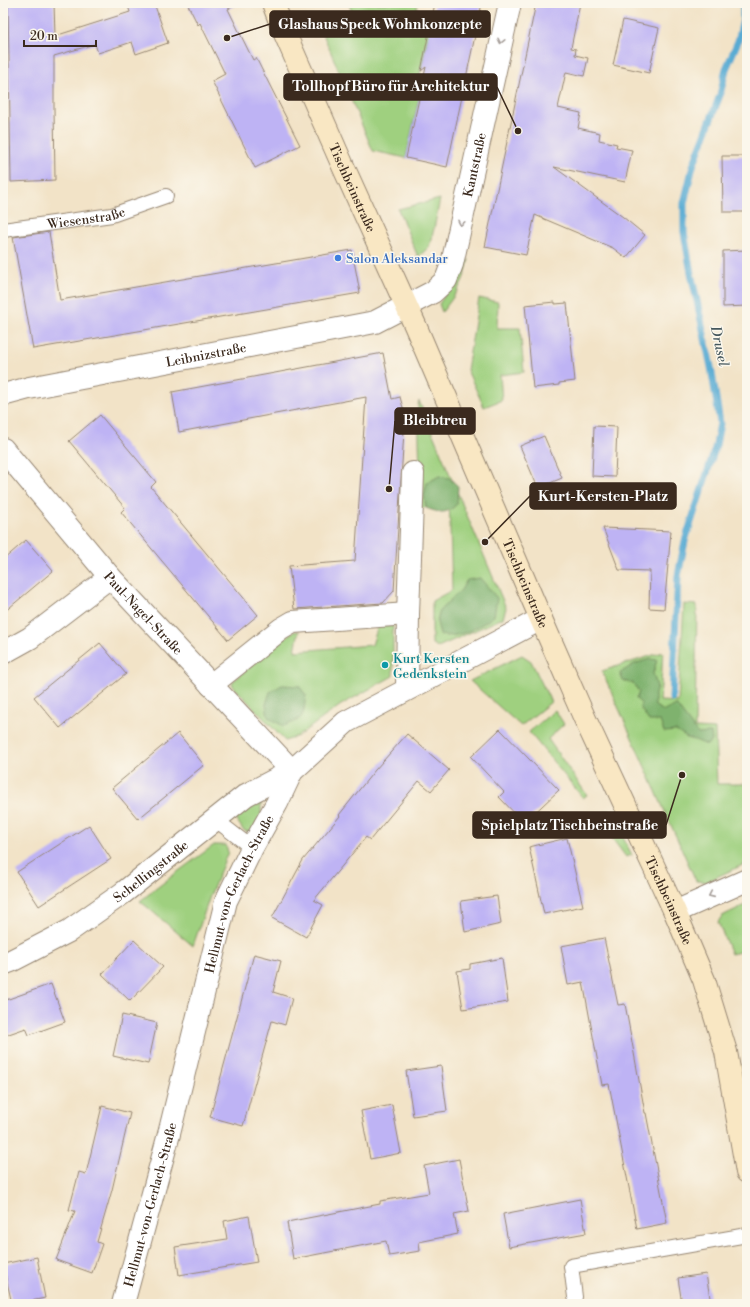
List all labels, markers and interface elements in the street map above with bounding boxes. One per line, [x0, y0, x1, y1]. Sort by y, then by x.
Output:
callout: Glashaus Speck Wohnkonzepte [270, 11, 490, 37]
text: Glashaus Speck Wohnkonzepte [278, 16, 483, 34]
scale bar [24, 22, 96, 48]
text: 20 m [30, 29, 58, 44]
one-way arrow [498, 38, 506, 44]
callout: Tollhopf Büro für Architektur [284, 74, 497, 100]
text: Tollhopf Büro für Architektur [292, 78, 490, 96]
street label: Kantstraße [460, 131, 490, 199]
street label: Tischbeinstraße [325, 141, 379, 235]
street label: Wiesenstraße [45, 204, 128, 233]
one-way arrow [458, 220, 466, 226]
place label: Salon Aleksandar [346, 251, 448, 267]
marker: Salon Aleksandar [333, 253, 343, 263]
water label: Drusel [706, 323, 732, 369]
street label: Leibnizstraße [164, 340, 248, 371]
callout: Bleibtreu [395, 408, 475, 434]
text: Bleibtreu [403, 412, 467, 430]
callout: Kurt-Kersten-Platz [530, 483, 676, 509]
text: Kurt-Kersten-Platz [538, 488, 668, 506]
street label: Tischbeinstraße [499, 537, 551, 631]
street label: Paul-Nagel-Straße [100, 569, 186, 659]
place label: Kurt Kersten Gedenkstein [393, 651, 470, 682]
marker: Kurt Kersten Gedenkstein [380, 660, 390, 670]
street label: Hellmut-von-Gerlach-Straße [202, 812, 278, 975]
callout: Spielplatz Tischbeinstraße [473, 812, 666, 838]
text: Spielplatz Tischbeinstraße [482, 817, 659, 835]
street label: Schellingstraße [110, 837, 192, 906]
street label: Tischbeinstraße [641, 854, 695, 948]
one-way arrow [708, 891, 715, 899]
street label: Hellmut-von-Gerlach-Straße [121, 1120, 181, 1289]

